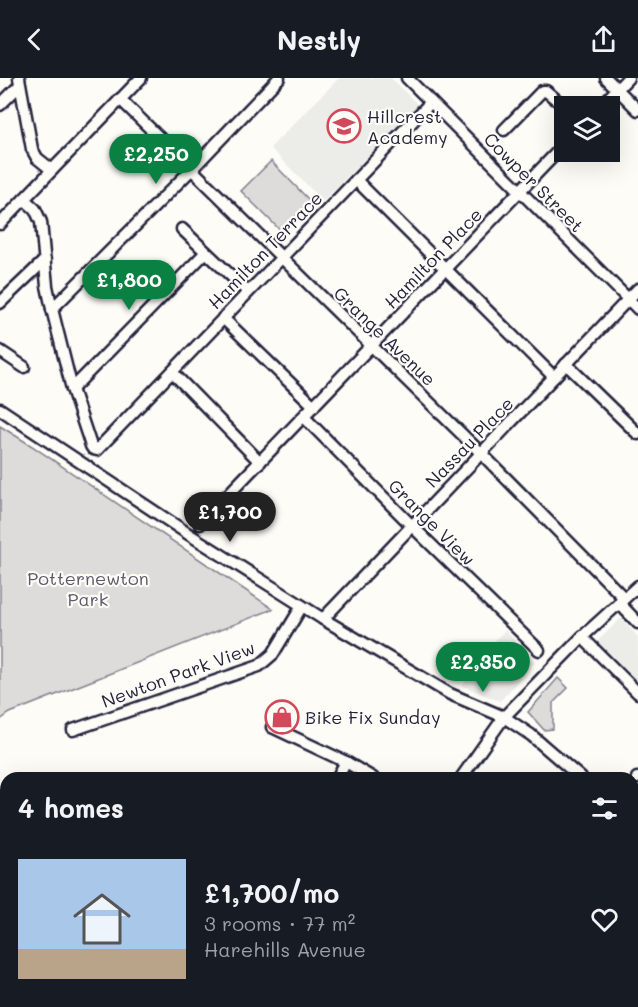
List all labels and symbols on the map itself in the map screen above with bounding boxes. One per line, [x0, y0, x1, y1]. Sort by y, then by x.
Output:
place label: Hillcrest Academy [367, 104, 448, 149]
school or university icon: Hillcrest Academy [326, 108, 362, 144]
street label: Cowper Street [479, 127, 589, 237]
pin: £2,250 [107, 134, 205, 185]
street label: Hamilton Terrace [203, 186, 327, 314]
street label: Hamilton Place [379, 202, 487, 314]
pin: £1,800 [80, 260, 178, 311]
street label: Grange Avenue [329, 281, 441, 391]
street label: Nassau Place [420, 391, 518, 493]
street label: Grange View [384, 474, 480, 570]
pin: £1,700 [181, 492, 279, 543]
park label: Potternewton Park [27, 566, 149, 611]
street label: Newton Park View [98, 635, 258, 713]
pin: £2,350 [434, 642, 532, 693]
shop icon: Bike Fix Sunday [264, 699, 300, 735]
place label: Bike Fix Sunday [305, 705, 441, 729]

